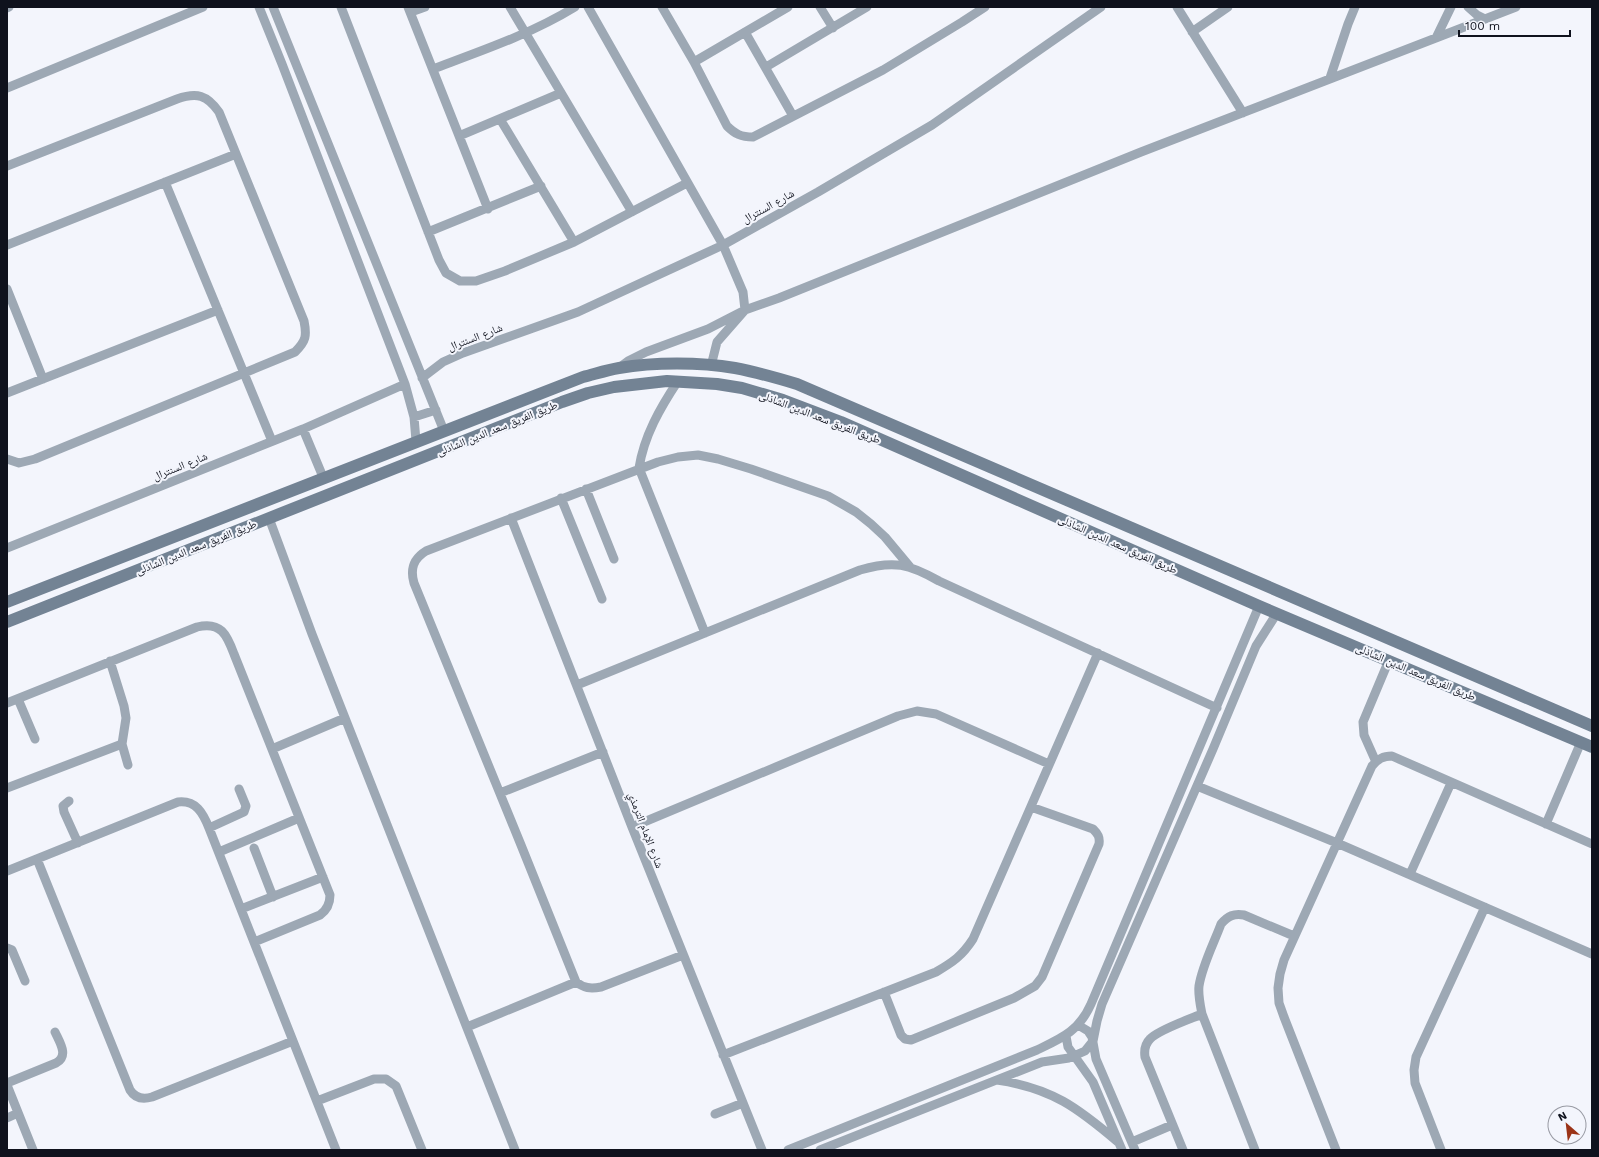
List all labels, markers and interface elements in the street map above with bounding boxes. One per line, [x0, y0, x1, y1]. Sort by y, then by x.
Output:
scale bar [1459, 12, 1570, 38]
text: 100 m [1465, 19, 1500, 33]
street label: شارع السنترال [740, 187, 797, 226]
street label: شارع السنترال [446, 321, 504, 354]
street label: طريق الفريق سعد الدين الشاذلى [757, 388, 882, 447]
street label: طريق الفريق سعد الدين الشاذلى [435, 398, 559, 459]
street label: شارع السنترال [151, 450, 209, 483]
street label: طريق الفريق سعد الدين الشاذلى [1056, 512, 1179, 577]
street label: طريق الفريق سعد الدين الشاذلى [134, 517, 258, 578]
street label: طريق الفريق سعد الدين الشاذلى [1354, 641, 1478, 704]
street label: شارع الإمام الترمذي [623, 790, 666, 871]
north arrow [1547, 1105, 1587, 1145]
text: N [1556, 1109, 1569, 1124]

